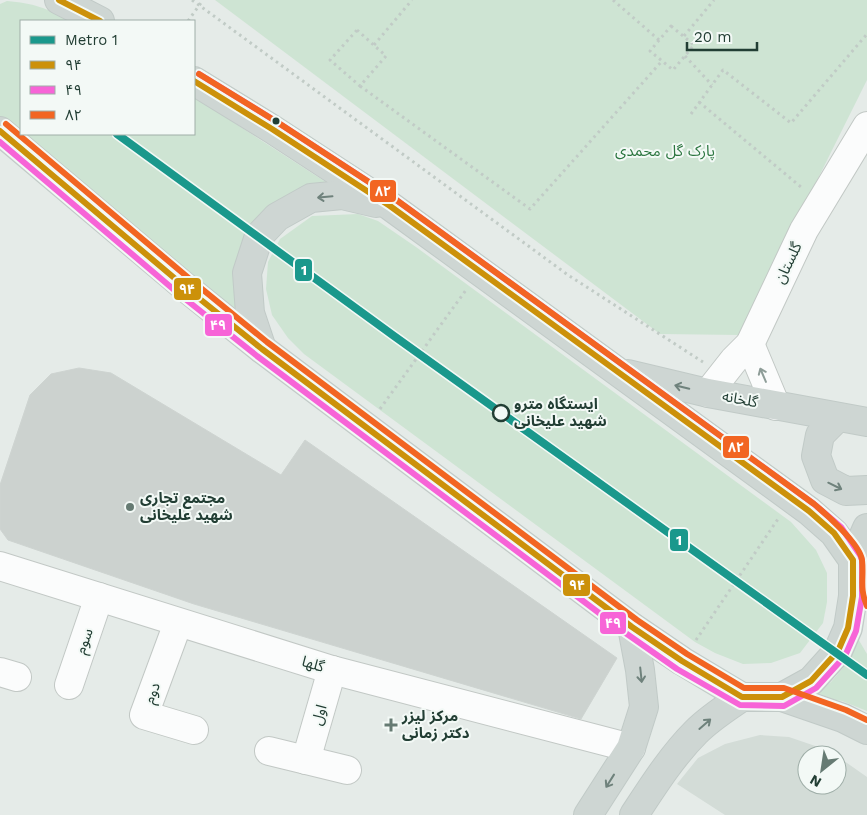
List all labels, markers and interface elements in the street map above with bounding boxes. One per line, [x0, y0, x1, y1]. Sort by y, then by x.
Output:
legend [20, 20, 195, 135]
scale bar [687, 20, 757, 52]
text: 20 m [694, 28, 732, 46]
text: Metro 1 [65, 31, 118, 49]
text: ۹۴ [65, 56, 82, 74]
text: ۴۹ [65, 81, 82, 99]
text: ۸۲ [65, 106, 82, 124]
unlabelled marker [271, 116, 281, 126]
park label: پارک گل محمدی [615, 142, 715, 161]
line badge: ۸۲ [369, 179, 397, 203]
text: ۸۲ [375, 183, 391, 199]
one-way arrow [317, 192, 333, 202]
street label: گلستان [770, 239, 806, 287]
line badge: 1 [294, 258, 313, 282]
text: 1 [301, 262, 307, 278]
line badge: ۹۴ [173, 277, 202, 301]
text: ۹۴ [179, 281, 195, 297]
line badge: ۴۹ [204, 313, 233, 337]
text: ۴۹ [210, 317, 226, 333]
one-way arrow [758, 368, 768, 383]
one-way arrow [674, 382, 690, 391]
street label: گلخانه [721, 387, 760, 411]
place label: ایستگاه مترو شهید علیخانی [514, 395, 607, 430]
marker: ایستگاه مترو شهید علیخانی [492, 404, 510, 422]
line badge: ۸۲ [722, 435, 750, 459]
text: ۸۲ [728, 439, 744, 455]
one-way arrow [828, 481, 843, 491]
place label: مجتمع تجاری شهید علیخانی [140, 489, 233, 524]
marker: مجتمع تجاری شهید علیخانی [124, 501, 136, 513]
line badge: 1 [669, 528, 689, 552]
text: 1 [676, 532, 682, 548]
line badge: ۹۴ [562, 573, 591, 597]
text: ۹۴ [569, 577, 585, 593]
line badge: ۴۹ [599, 611, 627, 635]
text: ۴۹ [605, 615, 621, 631]
street label: سوم [71, 626, 99, 657]
street label: گلها [300, 652, 327, 676]
one-way arrow [636, 667, 646, 683]
street label: دوم [140, 680, 166, 707]
street label: اول [307, 703, 331, 727]
place label: مرکز لیزر دکتر زمانی [401, 707, 470, 742]
marker: مرکز لیزر دکتر زمانی [384, 718, 398, 732]
one-way arrow [698, 719, 711, 730]
north arrow [797, 745, 847, 795]
text: N [807, 772, 824, 791]
one-way arrow [604, 774, 614, 788]

